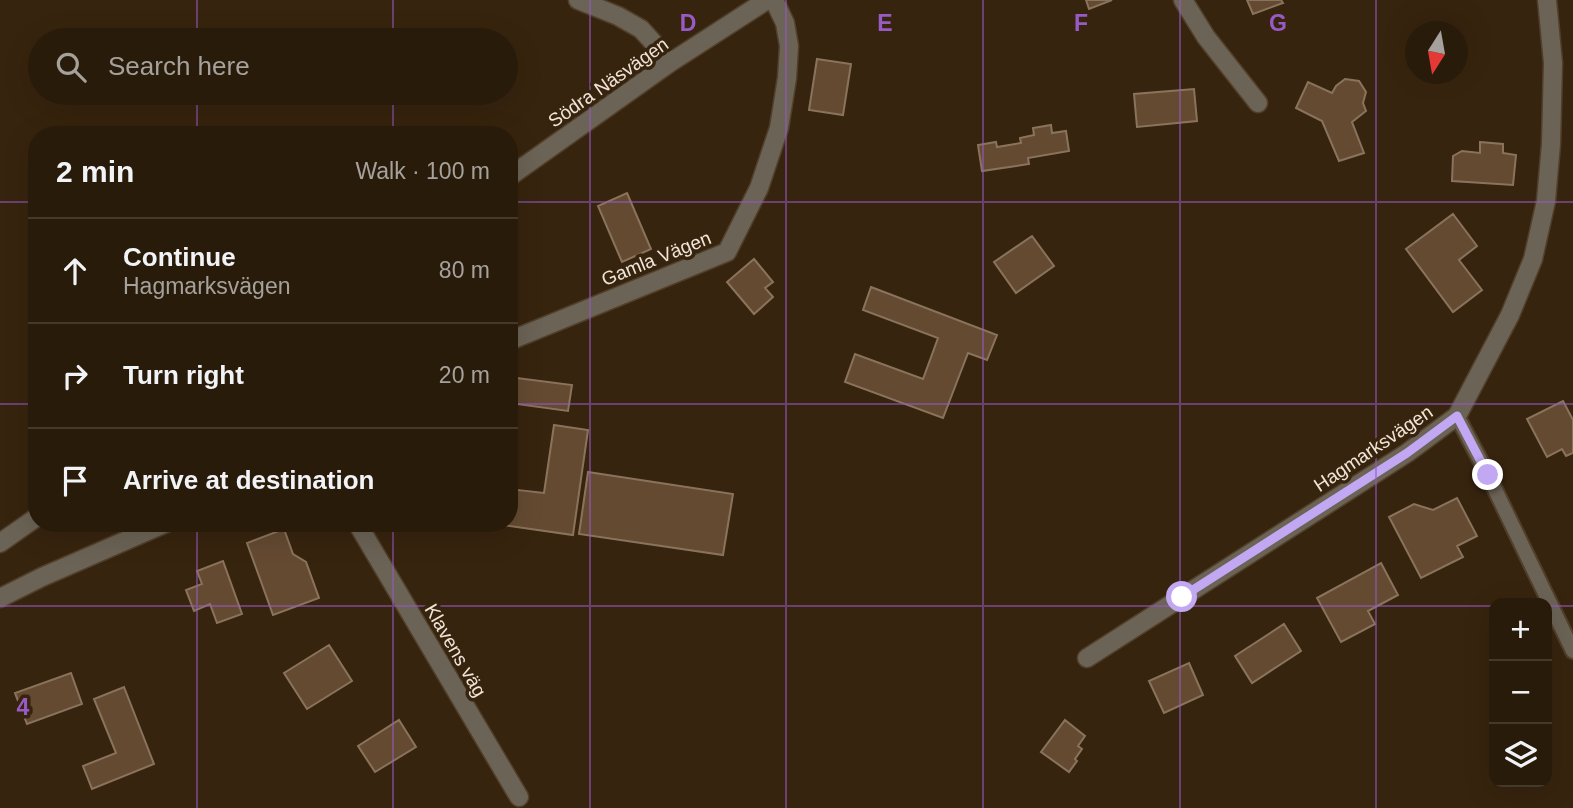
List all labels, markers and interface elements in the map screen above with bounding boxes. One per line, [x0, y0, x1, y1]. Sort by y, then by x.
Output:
text: D [680, 10, 696, 36]
text: E [877, 10, 893, 36]
text: F [1074, 10, 1088, 36]
text: G [1269, 10, 1287, 36]
north arrow [1405, 21, 1468, 84]
search box [28, 28, 518, 105]
street label: Södra Näsvägen [544, 33, 672, 132]
icon: search [52, 48, 90, 86]
text: Search here [108, 51, 250, 81]
text: 2 min [56, 155, 134, 188]
text: Walk · 100 m [355, 158, 490, 184]
street label: Gamla Vägen [598, 227, 714, 290]
text: Continue [123, 242, 236, 272]
icon: ahead [56, 252, 94, 290]
text: 80 m [439, 257, 490, 283]
text: Hagmarksvägen [123, 273, 290, 299]
icon: right [56, 357, 94, 395]
text: Turn right [123, 360, 244, 390]
text: 20 m [439, 362, 490, 388]
street label: Hagmarksvägen [1310, 401, 1436, 496]
route end [1472, 459, 1503, 490]
icon: arrive [56, 462, 94, 500]
text: Arrive at destination [123, 465, 374, 495]
route start [1166, 581, 1197, 612]
map controls [1489, 598, 1552, 787]
button: + [1489, 598, 1552, 661]
street label: Klavens väg [421, 600, 491, 700]
button: − [1489, 661, 1552, 724]
text: 4 [17, 694, 30, 720]
button: layers [1489, 724, 1552, 787]

